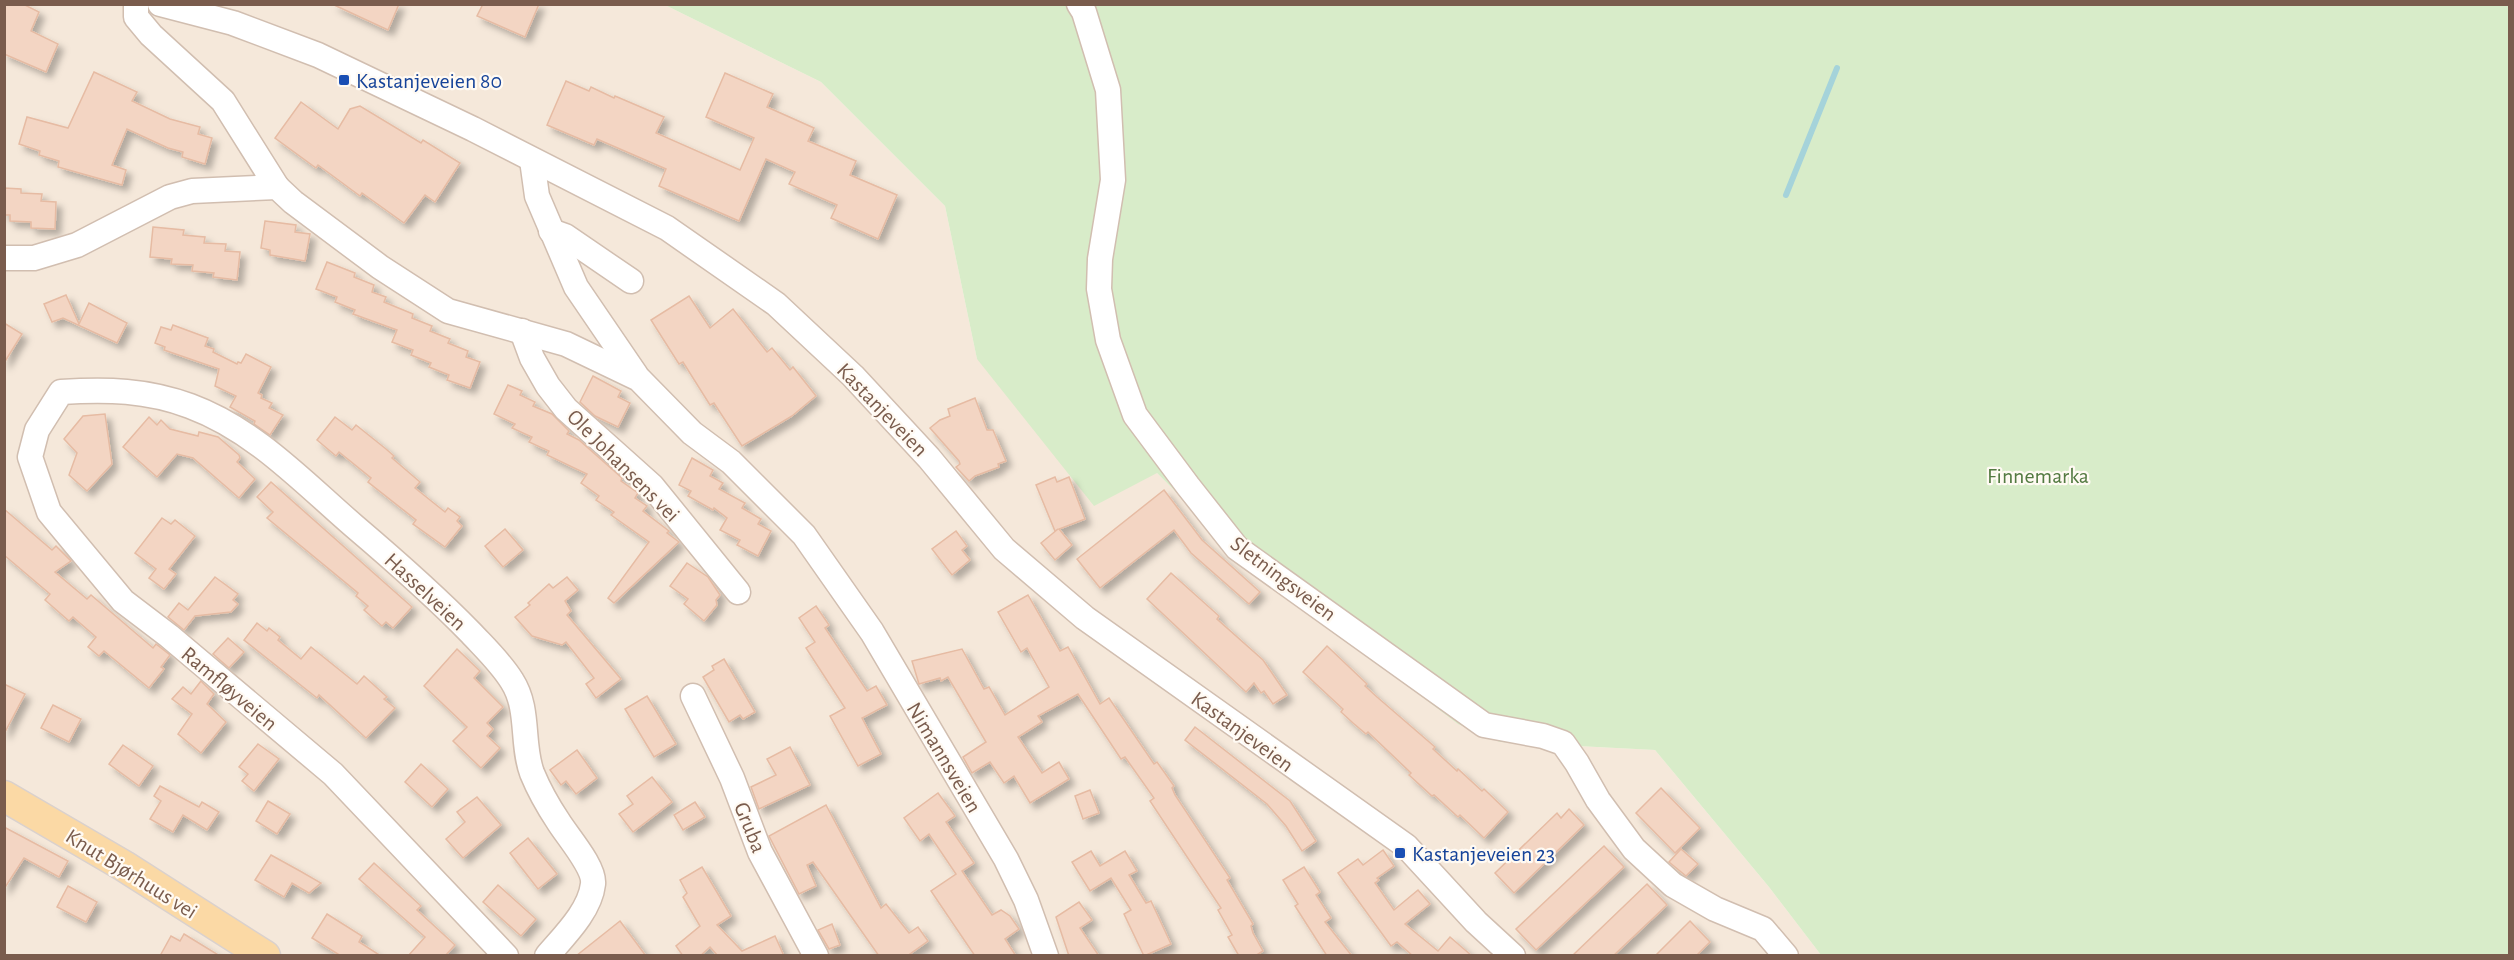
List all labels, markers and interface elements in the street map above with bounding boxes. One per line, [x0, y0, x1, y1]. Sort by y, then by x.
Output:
place label: Kastanjeveien 80 [356, 70, 502, 92]
marker: Kastanjeveien 80 [337, 73, 351, 87]
street label: Kastanjeveien [833, 359, 932, 461]
street label: Ole Johansens vei [563, 405, 684, 526]
park label: Finnemarka [1987, 465, 2089, 487]
street label: Sletningsveien [1227, 532, 1340, 625]
street label: Hasselveien [380, 549, 470, 635]
street label: Ramfløyveien [177, 643, 281, 735]
street label: Kastanjeveien [1187, 688, 1298, 776]
street label: Nimannsveien [903, 698, 986, 817]
street label: Gruba [730, 799, 770, 856]
street label: Knut Bjørhuus vei [62, 825, 201, 923]
place label: Kastanjeveien 23 [1412, 843, 1555, 865]
marker: Kastanjeveien 23 [1393, 846, 1407, 860]

